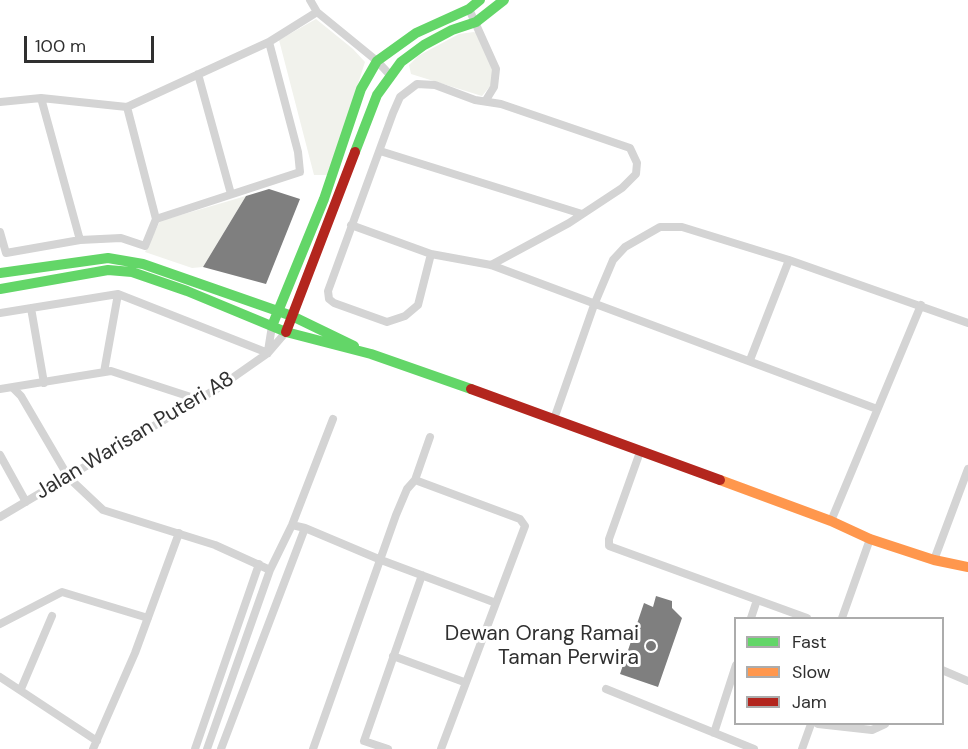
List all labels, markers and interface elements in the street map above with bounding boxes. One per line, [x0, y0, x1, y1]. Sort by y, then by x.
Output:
scale bar [27, 24, 158, 62]
text: 100 m [35, 34, 86, 58]
street label: Jalan Warisan Puteri A8 [31, 367, 239, 505]
legend [734, 617, 944, 725]
place label: Dewan Orang Ramai Taman Perwira [445, 621, 639, 671]
text: Fast [792, 630, 827, 654]
marker: Dewan Orang Ramai Taman Perwira [644, 639, 658, 653]
text: Slow [792, 660, 831, 684]
text: Jam [792, 690, 827, 714]

